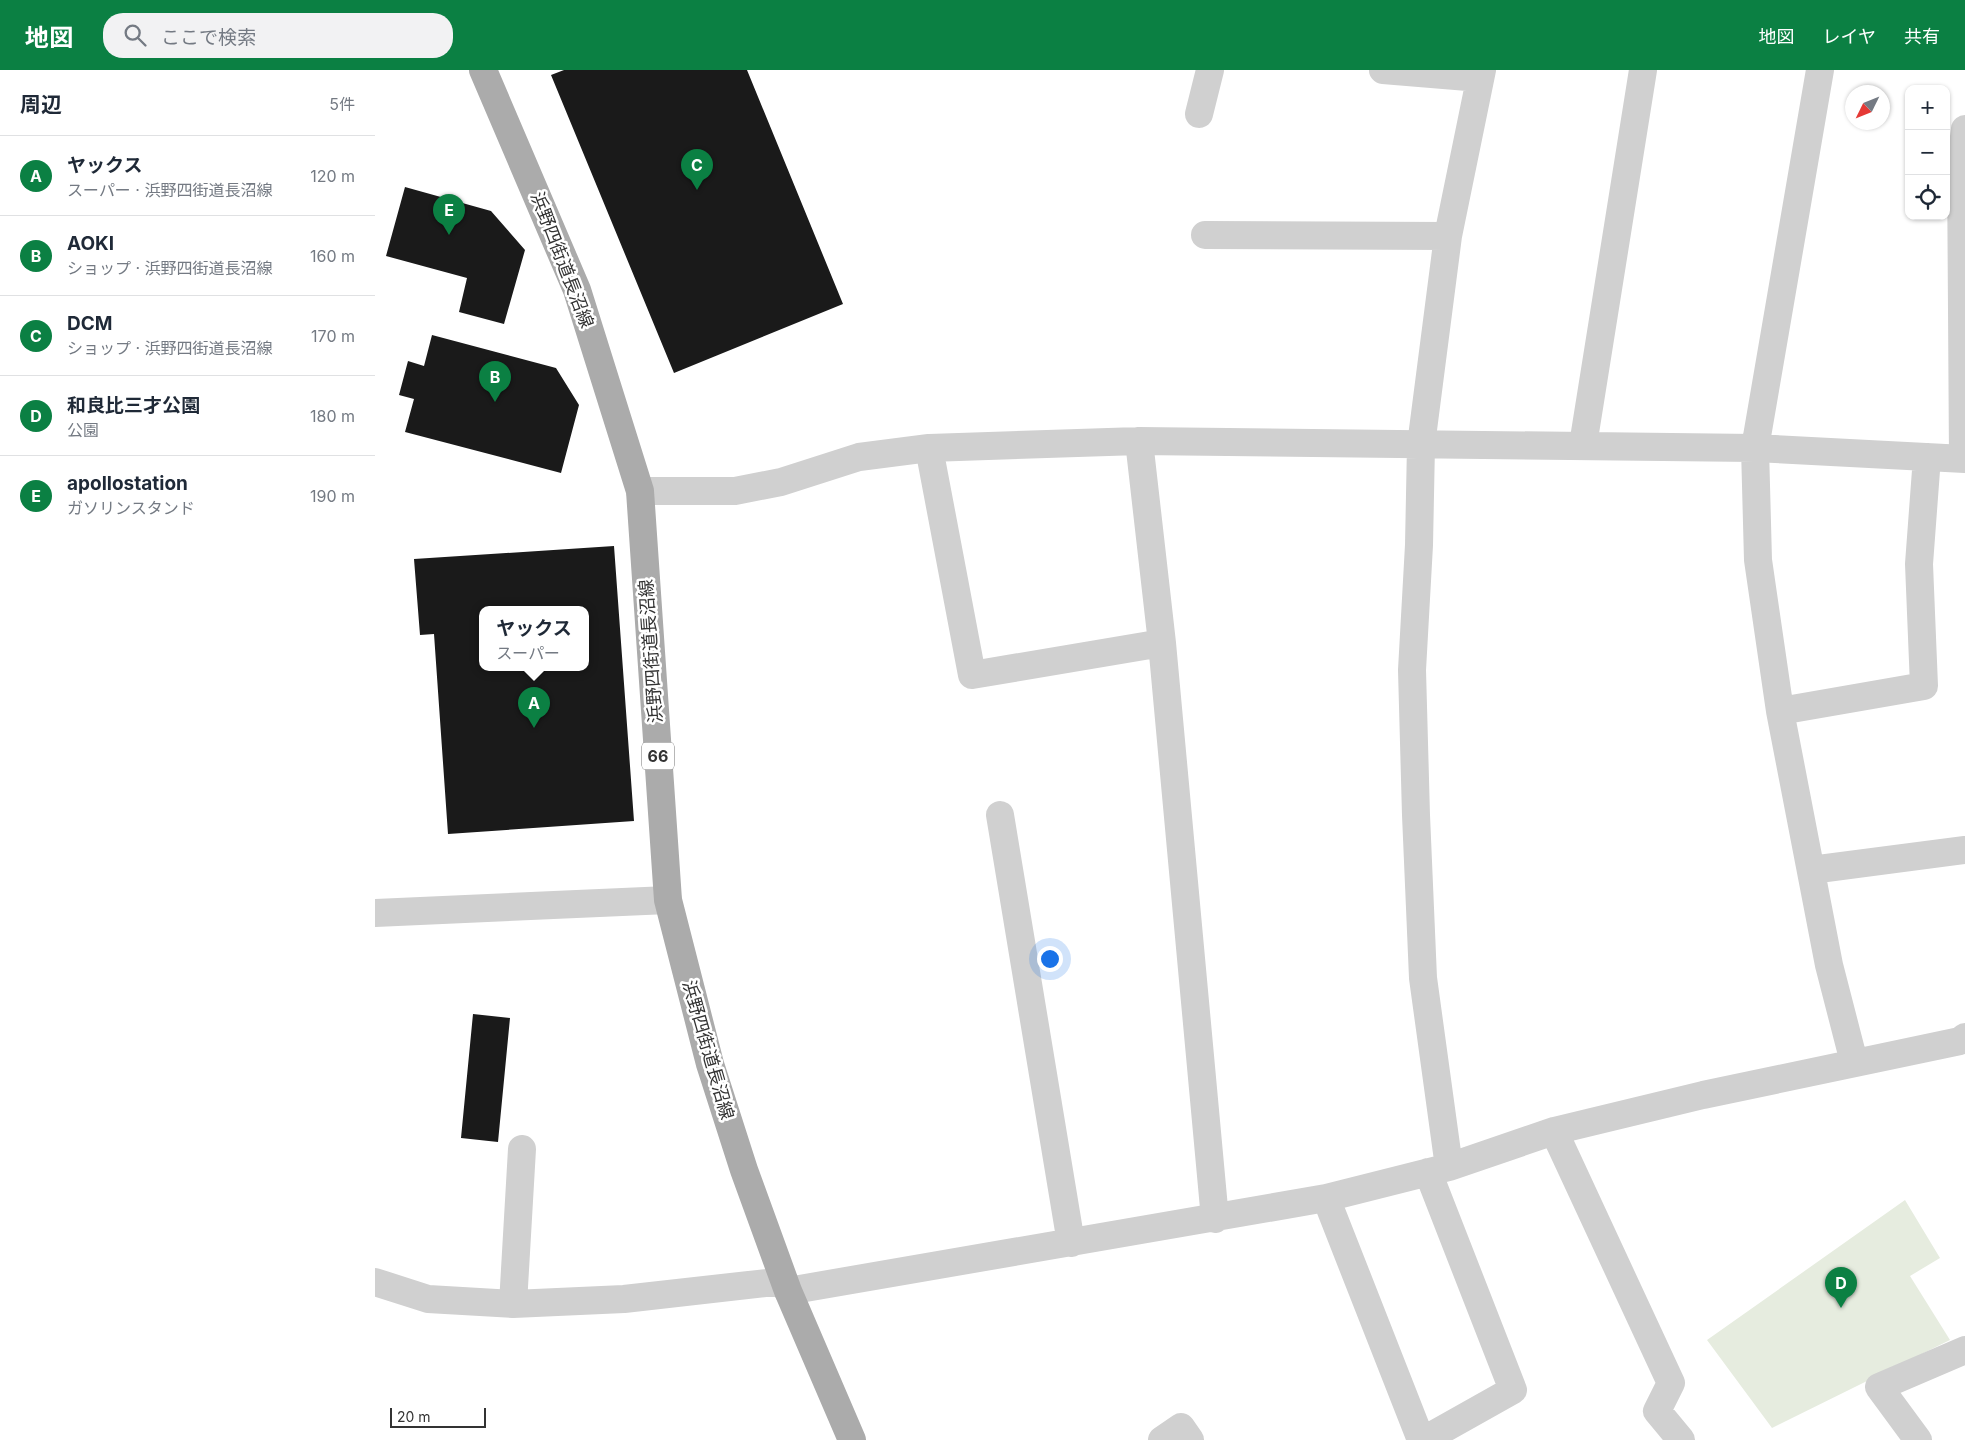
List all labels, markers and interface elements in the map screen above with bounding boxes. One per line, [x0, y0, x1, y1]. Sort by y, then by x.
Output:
search box [103, 13, 453, 58]
icon: search [121, 21, 149, 49]
text: 地図 [25, 23, 73, 52]
text: ここで検索 [161, 26, 256, 49]
text: 地図 [1759, 26, 1795, 47]
text: レイヤ [1823, 26, 1876, 47]
text: 共有 [1904, 26, 1940, 47]
north arrow [1845, 85, 1890, 130]
map controls [1905, 85, 1950, 220]
button: + [1905, 85, 1950, 130]
text: 周辺 [20, 92, 62, 117]
text: 5件 [329, 94, 355, 114]
button: − [1905, 130, 1950, 175]
pin: C [681, 149, 713, 190]
text: ヤックス [67, 154, 142, 177]
text: A [30, 166, 42, 186]
text: 120 m [310, 166, 355, 186]
button: locate [1905, 175, 1950, 220]
text: スーパー · 浜野四街道長沼線 [67, 180, 272, 200]
street label: 浜野四街道長沼線 [527, 189, 598, 331]
pin: E [433, 194, 465, 235]
text: AOKI [67, 232, 114, 255]
text: B [31, 246, 41, 266]
text: 160 m [310, 246, 355, 266]
text: ショップ · 浜野四街道長沼線 [67, 258, 273, 278]
text: DCM [67, 312, 112, 335]
text: C [30, 326, 42, 346]
text: 170 m [311, 326, 355, 346]
text: ショップ · 浜野四街道長沼線 [67, 338, 273, 358]
pin: B [479, 361, 511, 402]
text: 和良比三才公園 [67, 394, 200, 417]
text: D [30, 406, 42, 426]
text: 180 m [310, 406, 355, 426]
text: 公園 [67, 420, 99, 440]
text: apollostation [67, 472, 188, 495]
text: E [31, 486, 41, 506]
text: 190 m [310, 486, 355, 506]
text: ガソリンスタンド [67, 498, 195, 518]
street label: 浜野四街道長沼線 [635, 578, 666, 724]
popup [479, 606, 589, 671]
text: ヤックス [496, 617, 572, 640]
text: スーパー [496, 643, 560, 663]
pin: A [518, 687, 550, 728]
road number: 66 [642, 742, 674, 769]
your location [1037, 946, 1063, 972]
street label: 浜野四街道長沼線 [679, 978, 738, 1122]
pin: D [1825, 1267, 1857, 1308]
scale bar [390, 1405, 486, 1428]
text: 20 m [397, 1408, 431, 1425]

